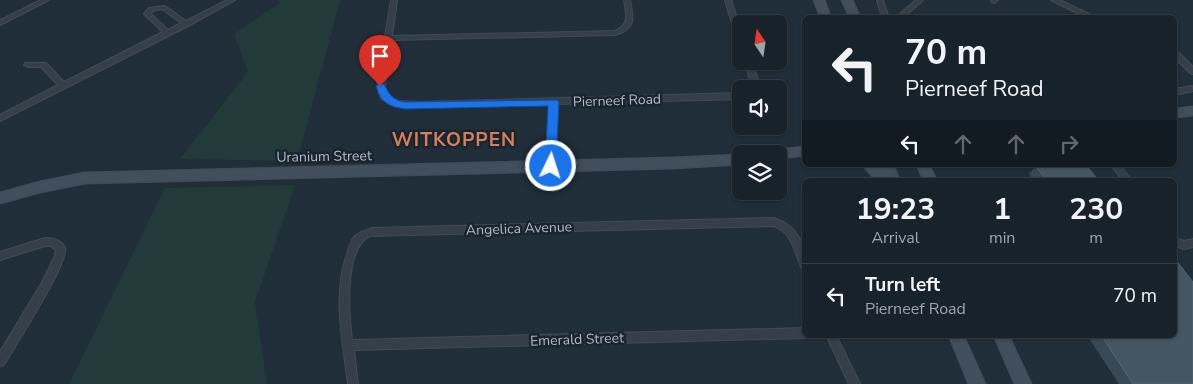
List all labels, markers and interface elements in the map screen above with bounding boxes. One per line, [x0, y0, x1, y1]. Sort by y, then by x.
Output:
north arrow [732, 15, 788, 70]
map controls [732, 15, 787, 200]
text: 70 m [905, 29, 987, 76]
pin [359, 35, 401, 86]
icon: left [822, 35, 887, 100]
icon: arrive [366, 42, 394, 70]
text: Pierneef Road [905, 74, 1044, 104]
button: sound [732, 80, 787, 135]
street label: Pierneef Road [573, 89, 661, 112]
district label: WITKOPPEN [392, 127, 516, 153]
icon: left [896, 130, 924, 158]
icon: ahead [949, 130, 977, 158]
icon: ahead [1002, 130, 1030, 158]
icon: right [1055, 130, 1083, 158]
position arrow [524, 139, 576, 191]
button: layers [732, 145, 787, 200]
street label: Uranium Street [276, 146, 372, 167]
text: 19:23 [856, 189, 935, 230]
text: 1 [993, 189, 1011, 230]
text: 230 [1069, 189, 1123, 230]
street label: Angelica Avenue [466, 217, 572, 240]
text: Arrival [871, 227, 920, 249]
text: min [989, 227, 1015, 249]
text: m [1089, 227, 1103, 249]
text: Turn left [865, 272, 940, 298]
icon: left [822, 282, 850, 310]
text: 70 m [1113, 283, 1157, 309]
text: Pierneef Road [865, 298, 966, 320]
street label: Emerald Street [530, 328, 624, 351]

